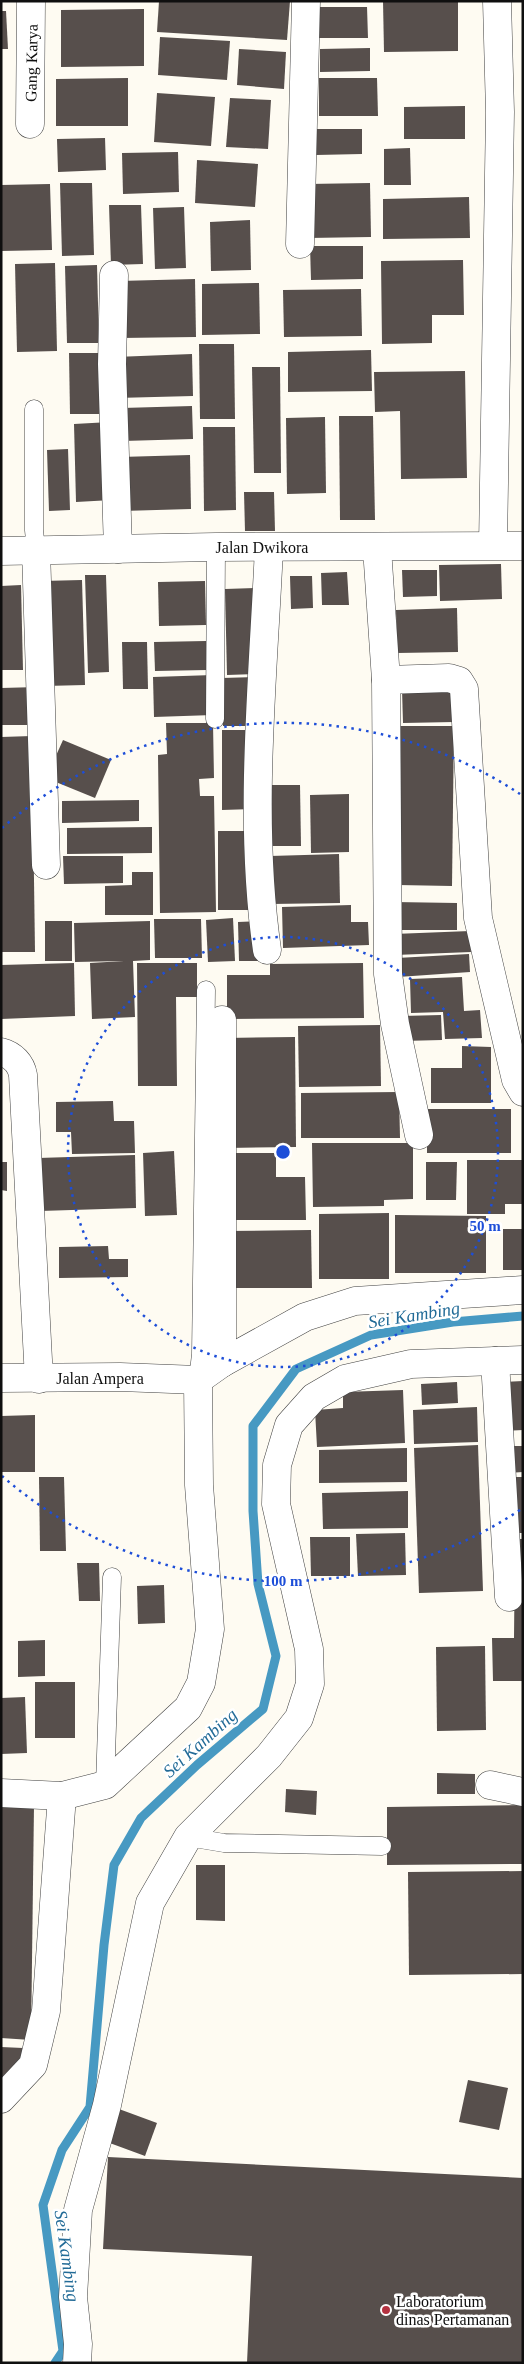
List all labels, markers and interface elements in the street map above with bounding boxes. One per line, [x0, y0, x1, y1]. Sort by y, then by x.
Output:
street label: Gang Karya [22, 24, 42, 102]
street label: Jalan Dwikora [216, 539, 308, 556]
centre of rings [274, 1143, 292, 1161]
text: 50 m [469, 1218, 501, 1234]
water label: Sei Kambing [367, 1298, 461, 1332]
street label: Jalan Ampera [56, 1370, 144, 1388]
text: 100 m [264, 1573, 303, 1589]
water label: Sei Kambing [159, 1705, 241, 1781]
water label: Sei Kambing [51, 2209, 83, 2303]
place label: Laboratorium dinas Pertamanan [396, 2293, 509, 2328]
marker: Laboratorium dinas Pertamanan [380, 2304, 392, 2316]

